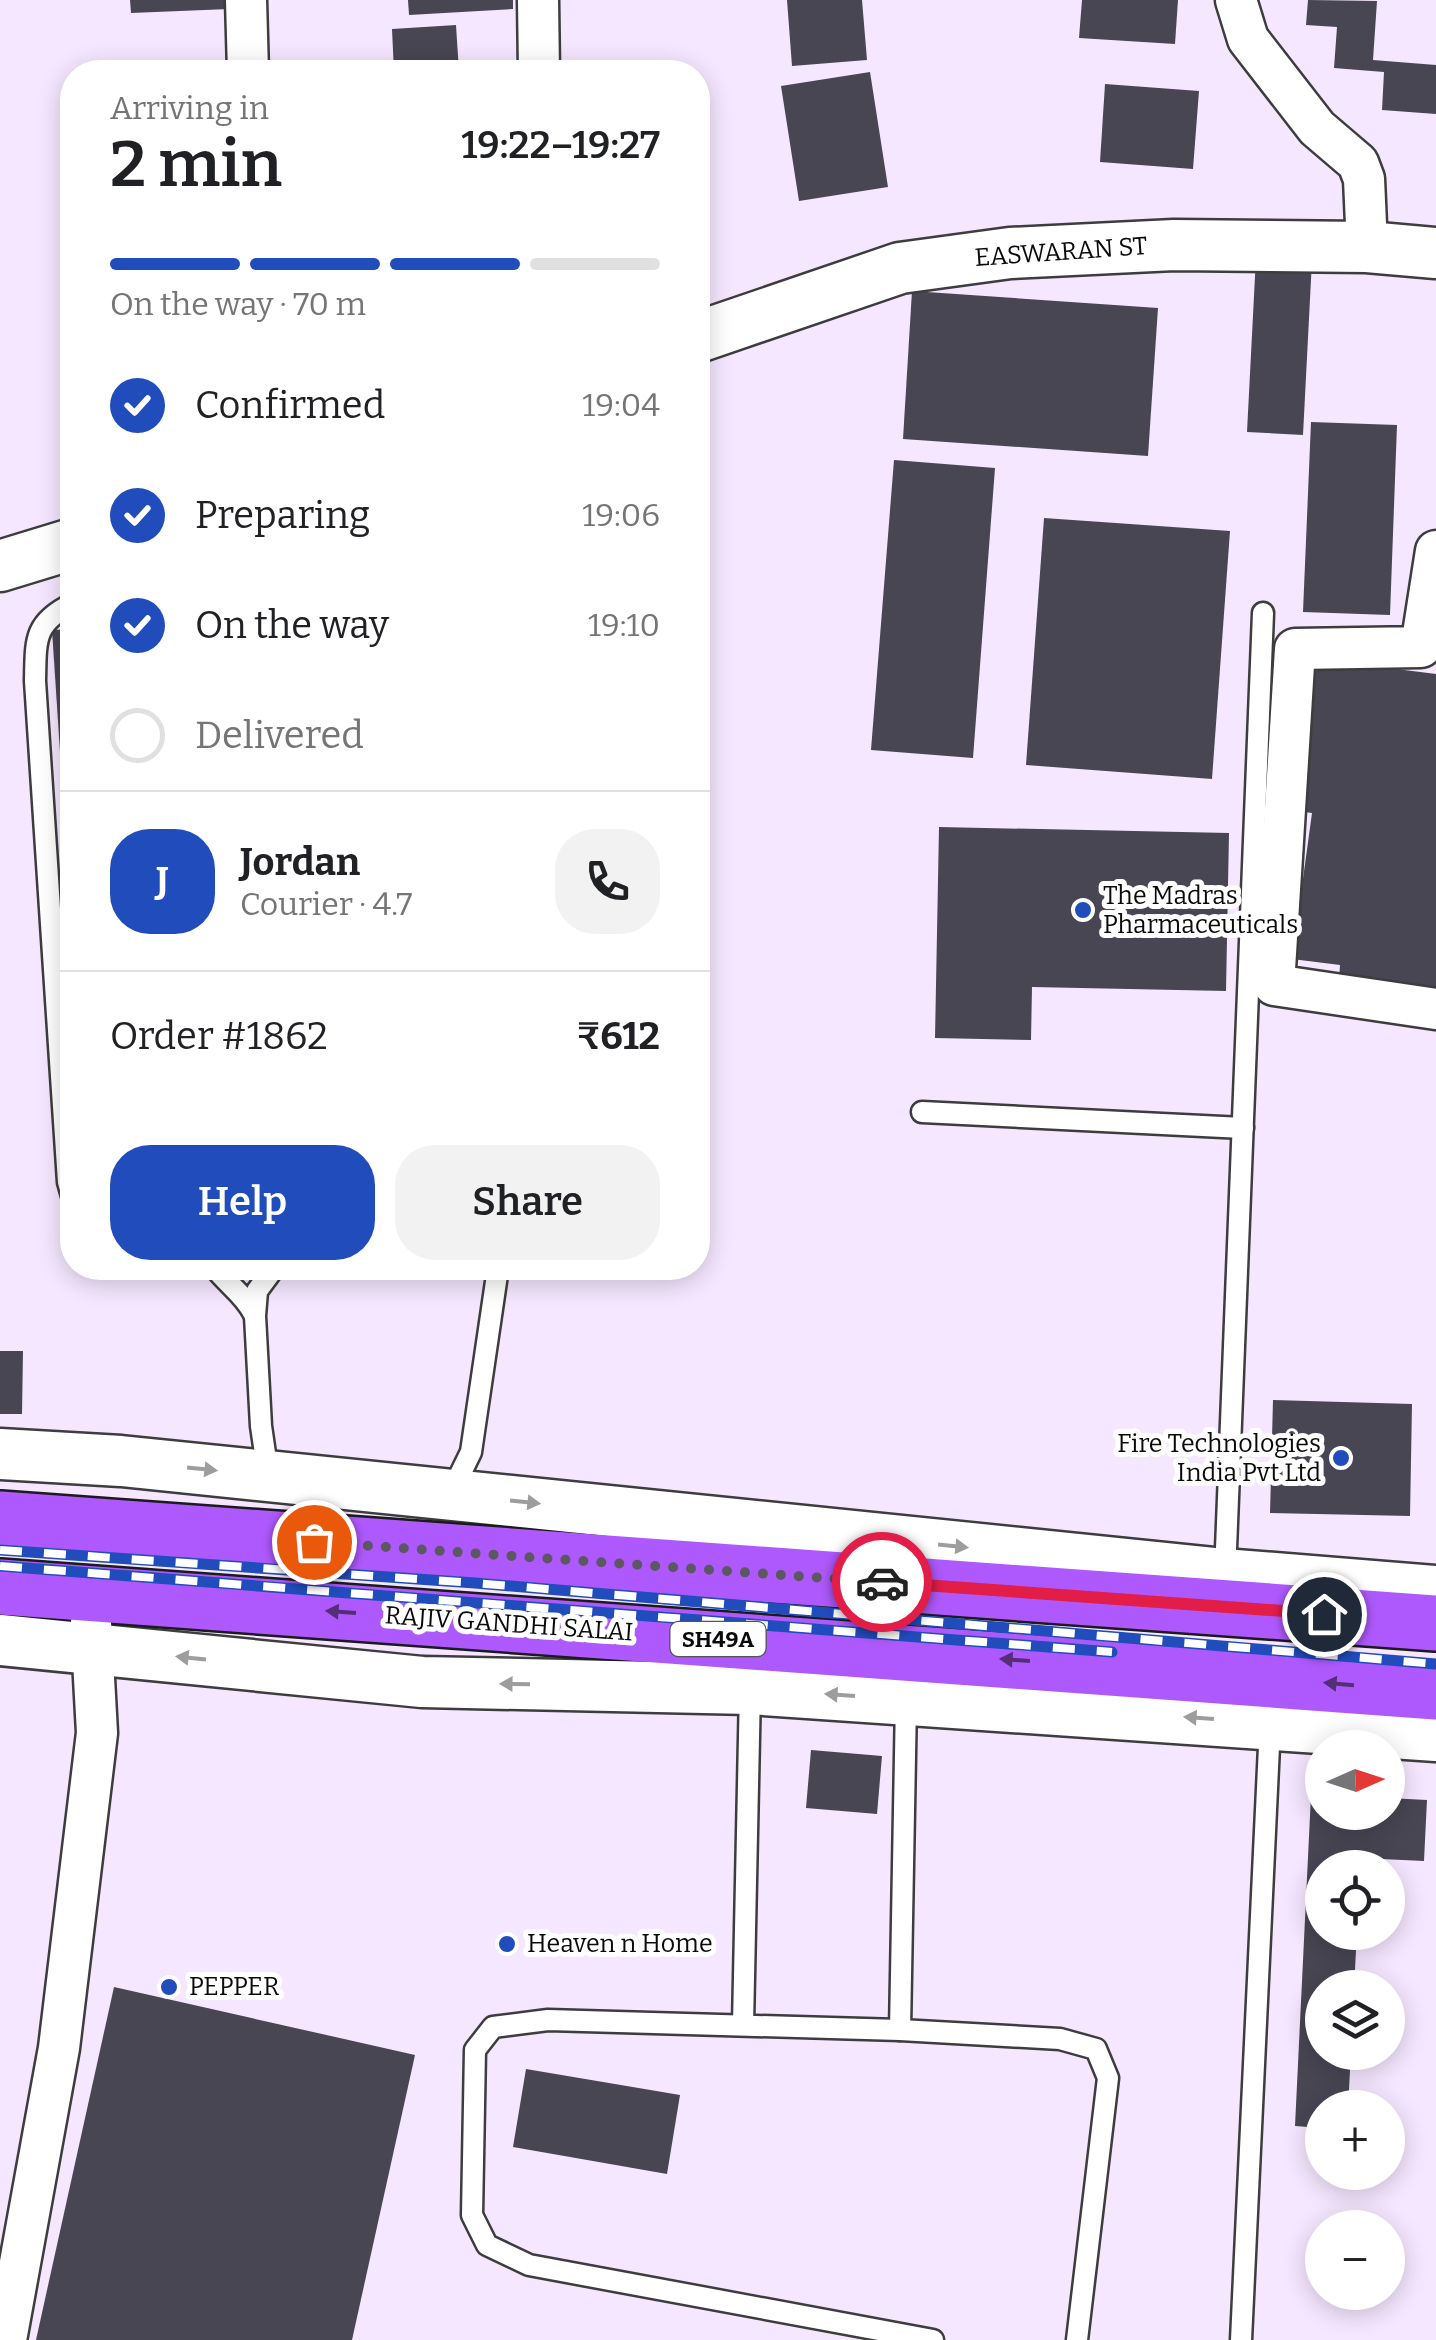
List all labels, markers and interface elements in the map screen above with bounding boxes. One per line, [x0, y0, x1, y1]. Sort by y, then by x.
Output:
text: Arriving in [110, 89, 269, 127]
text: 19:22–19:27 [461, 122, 660, 168]
text: 2 min [110, 125, 282, 203]
street label: EASWARAN ST [974, 231, 1148, 273]
text: On the way · 70 m [110, 285, 366, 323]
icon: check [110, 378, 165, 433]
text: Confirmed [195, 382, 385, 428]
text: 19:04 [582, 386, 660, 424]
icon: check [110, 488, 165, 543]
text: Preparing [195, 492, 370, 538]
text: 19:06 [582, 496, 660, 534]
icon: check [110, 598, 165, 653]
text: On the way [195, 602, 389, 648]
text: 19:10 [588, 606, 660, 644]
text: Delivered [195, 712, 364, 758]
button: phone [555, 829, 660, 934]
text: Jordan [240, 839, 360, 885]
text: J [156, 858, 169, 904]
place label: The Madras Pharmaceuticals [1103, 881, 1298, 940]
text: Courier · 4.7 [240, 885, 412, 923]
marker: The Madras Pharmaceuticals [1072, 899, 1094, 921]
text: Order #1862 [110, 1013, 328, 1059]
text: ₹612 [576, 1013, 660, 1059]
button: Help [110, 1145, 375, 1260]
button: Share [395, 1145, 660, 1260]
place label: Fire Technologies India Pvt Ltd [1117, 1429, 1321, 1488]
marker: Fire Technologies India Pvt Ltd [1330, 1447, 1352, 1469]
one-way arrow [186, 1462, 218, 1478]
one-way arrow [510, 1495, 542, 1511]
pin [272, 1500, 357, 1585]
icon: bag [287, 1515, 342, 1570]
courier [832, 1532, 932, 1632]
one-way arrow [938, 1538, 969, 1554]
icon: car [855, 1555, 910, 1610]
pin [1282, 1572, 1367, 1657]
icon: home [1297, 1587, 1352, 1642]
street label: RAJIV GANDHI SALAI [384, 1600, 634, 1648]
one-way arrow [325, 1604, 357, 1620]
road number: SH49A [670, 1622, 766, 1656]
one-way arrow [175, 1650, 207, 1666]
one-way arrow [998, 1651, 1030, 1667]
one-way arrow [499, 1676, 531, 1692]
one-way arrow [1322, 1676, 1354, 1692]
one-way arrow [824, 1687, 855, 1703]
one-way arrow [1183, 1710, 1215, 1726]
north arrow [1305, 1730, 1405, 1830]
map controls [1305, 1730, 1405, 2310]
button: locate [1305, 1850, 1405, 1950]
place label: Heaven n Home [527, 1929, 713, 1959]
marker: Heaven n Home [496, 1933, 518, 1955]
button: layers [1305, 1970, 1405, 2070]
place label: PEPPER [189, 1972, 279, 2002]
marker: PEPPER [158, 1976, 180, 1998]
button: + [1305, 2090, 1405, 2190]
button: − [1305, 2210, 1405, 2310]

